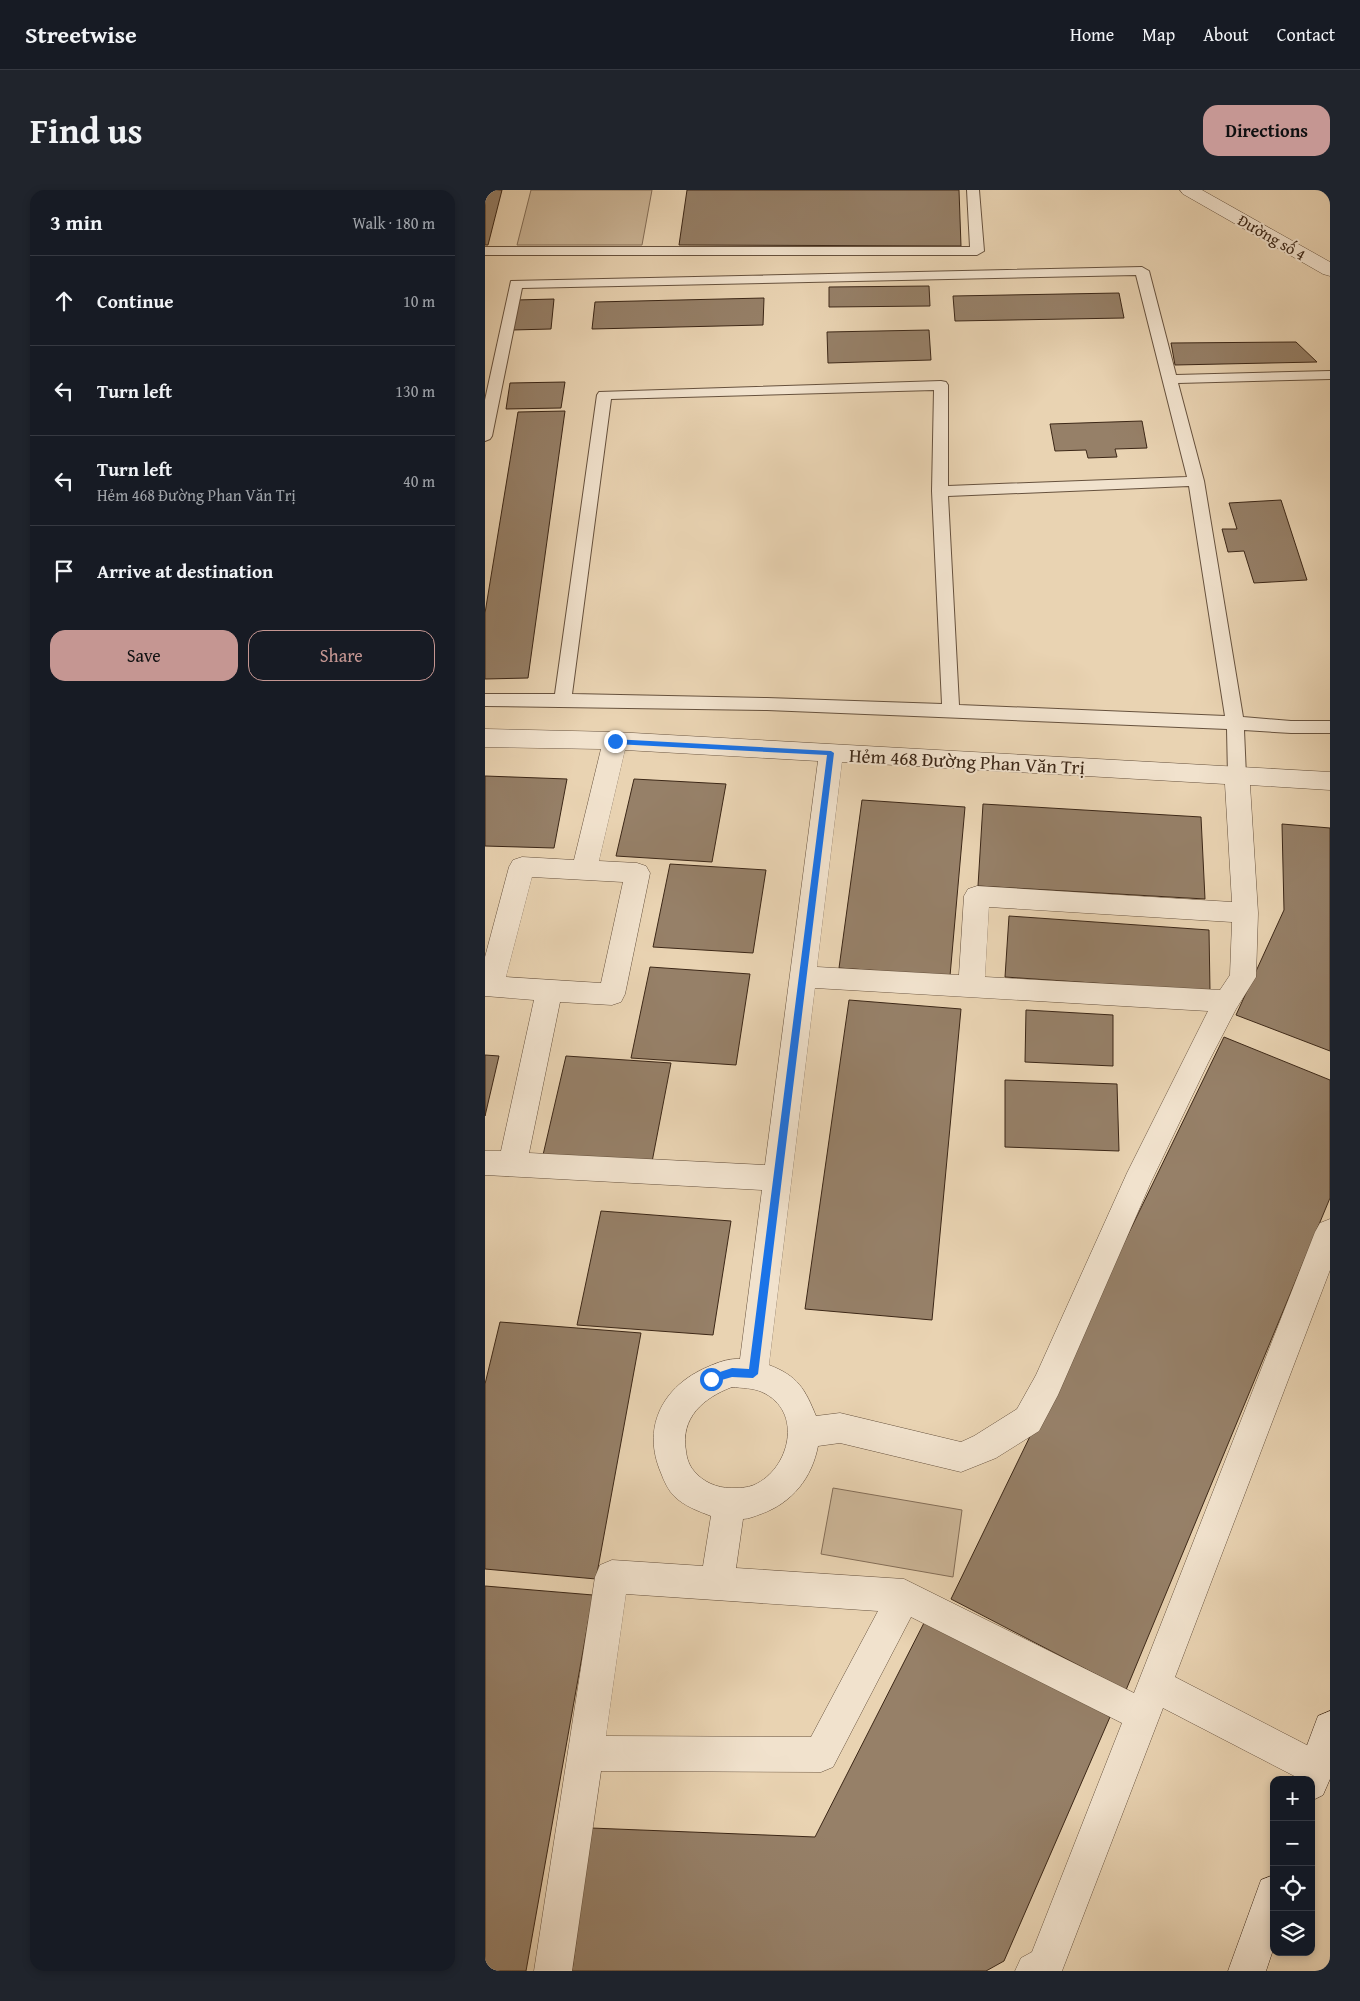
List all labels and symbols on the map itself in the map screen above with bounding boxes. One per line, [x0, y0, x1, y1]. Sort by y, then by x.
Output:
street label: Đường số 4 [1234, 208, 1311, 266]
route end [604, 730, 627, 753]
street label: Hẻm 468 Đường Phan Văn Trị [848, 741, 1086, 781]
route start [700, 1368, 723, 1391]

